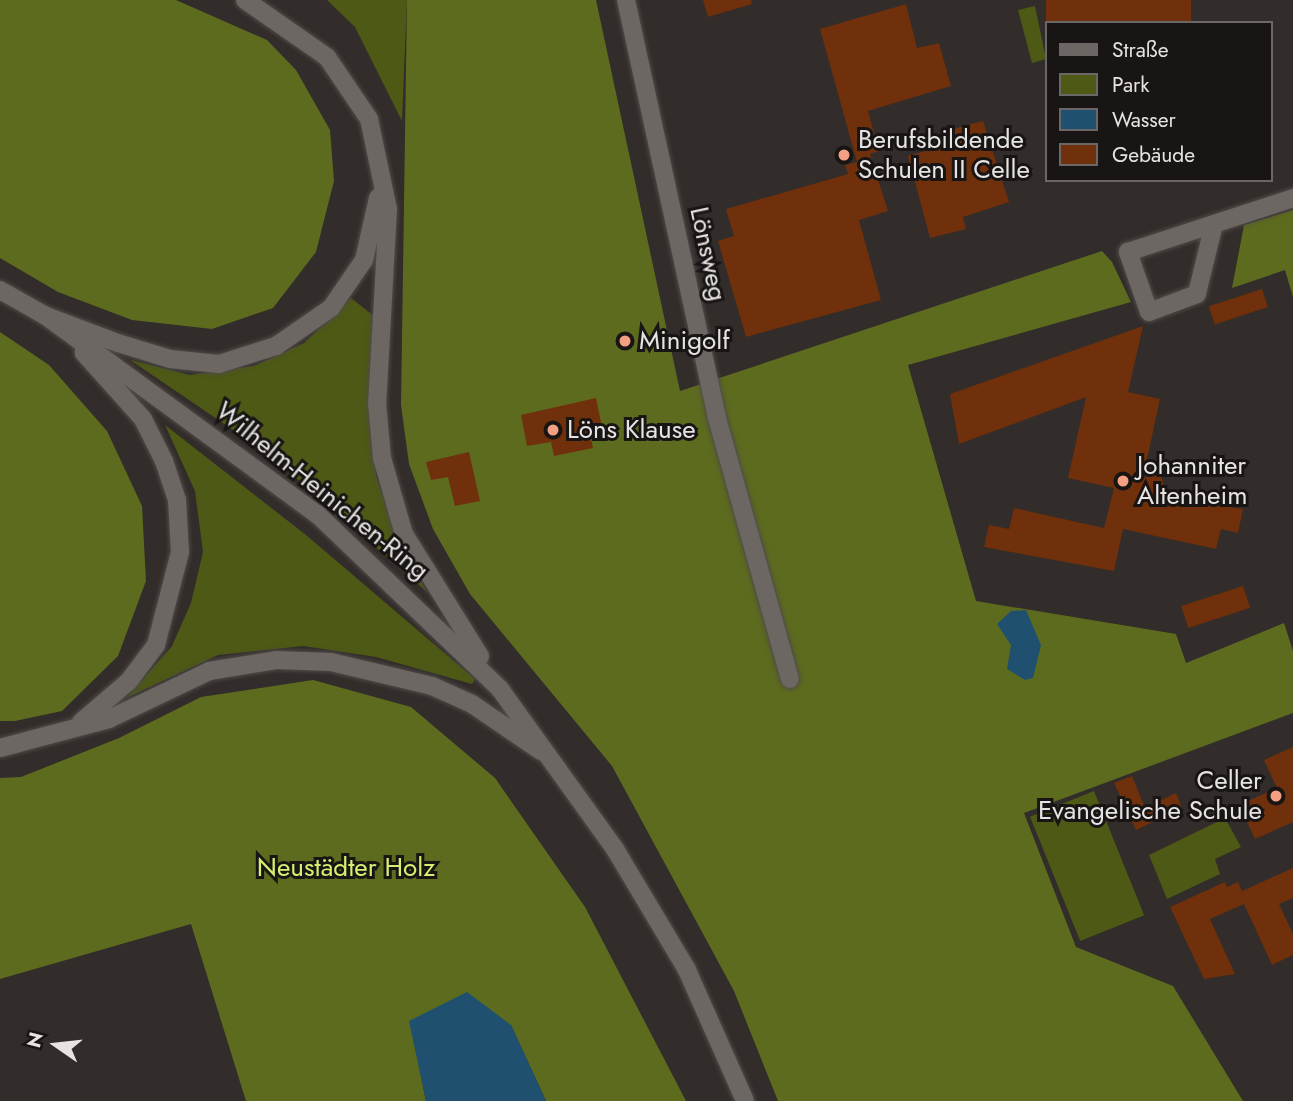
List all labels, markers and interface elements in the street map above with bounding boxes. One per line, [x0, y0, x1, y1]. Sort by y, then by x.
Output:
legend [1044, 21, 1272, 182]
text: Straße [1112, 35, 1169, 65]
text: Park [1112, 70, 1149, 100]
text: Wasser [1112, 105, 1176, 135]
place label: Berufsbildende Schulen II Celle [858, 124, 1030, 186]
text: Gebäude [1112, 140, 1195, 170]
marker: Berufsbildende Schulen II Celle [836, 147, 852, 163]
street label: Lönsweg [683, 204, 733, 304]
place label: Minigolf [639, 325, 730, 357]
marker: Minigolf [617, 333, 633, 349]
street label: Wilhelm-Heinichen-Ring [209, 396, 435, 586]
place label: Löns Klause [567, 414, 696, 446]
marker: Löns Klause [545, 422, 561, 438]
place label: Johanniter Altenheim [1137, 450, 1247, 512]
marker: Johanniter Altenheim [1115, 473, 1131, 489]
place label: Celler Evangelische Schule [1038, 765, 1262, 826]
marker: Celler Evangelische Schule [1268, 788, 1284, 804]
park label: Neustädter Holz [257, 852, 435, 884]
north arrow [21, 1010, 91, 1080]
text: N [20, 1029, 50, 1050]

